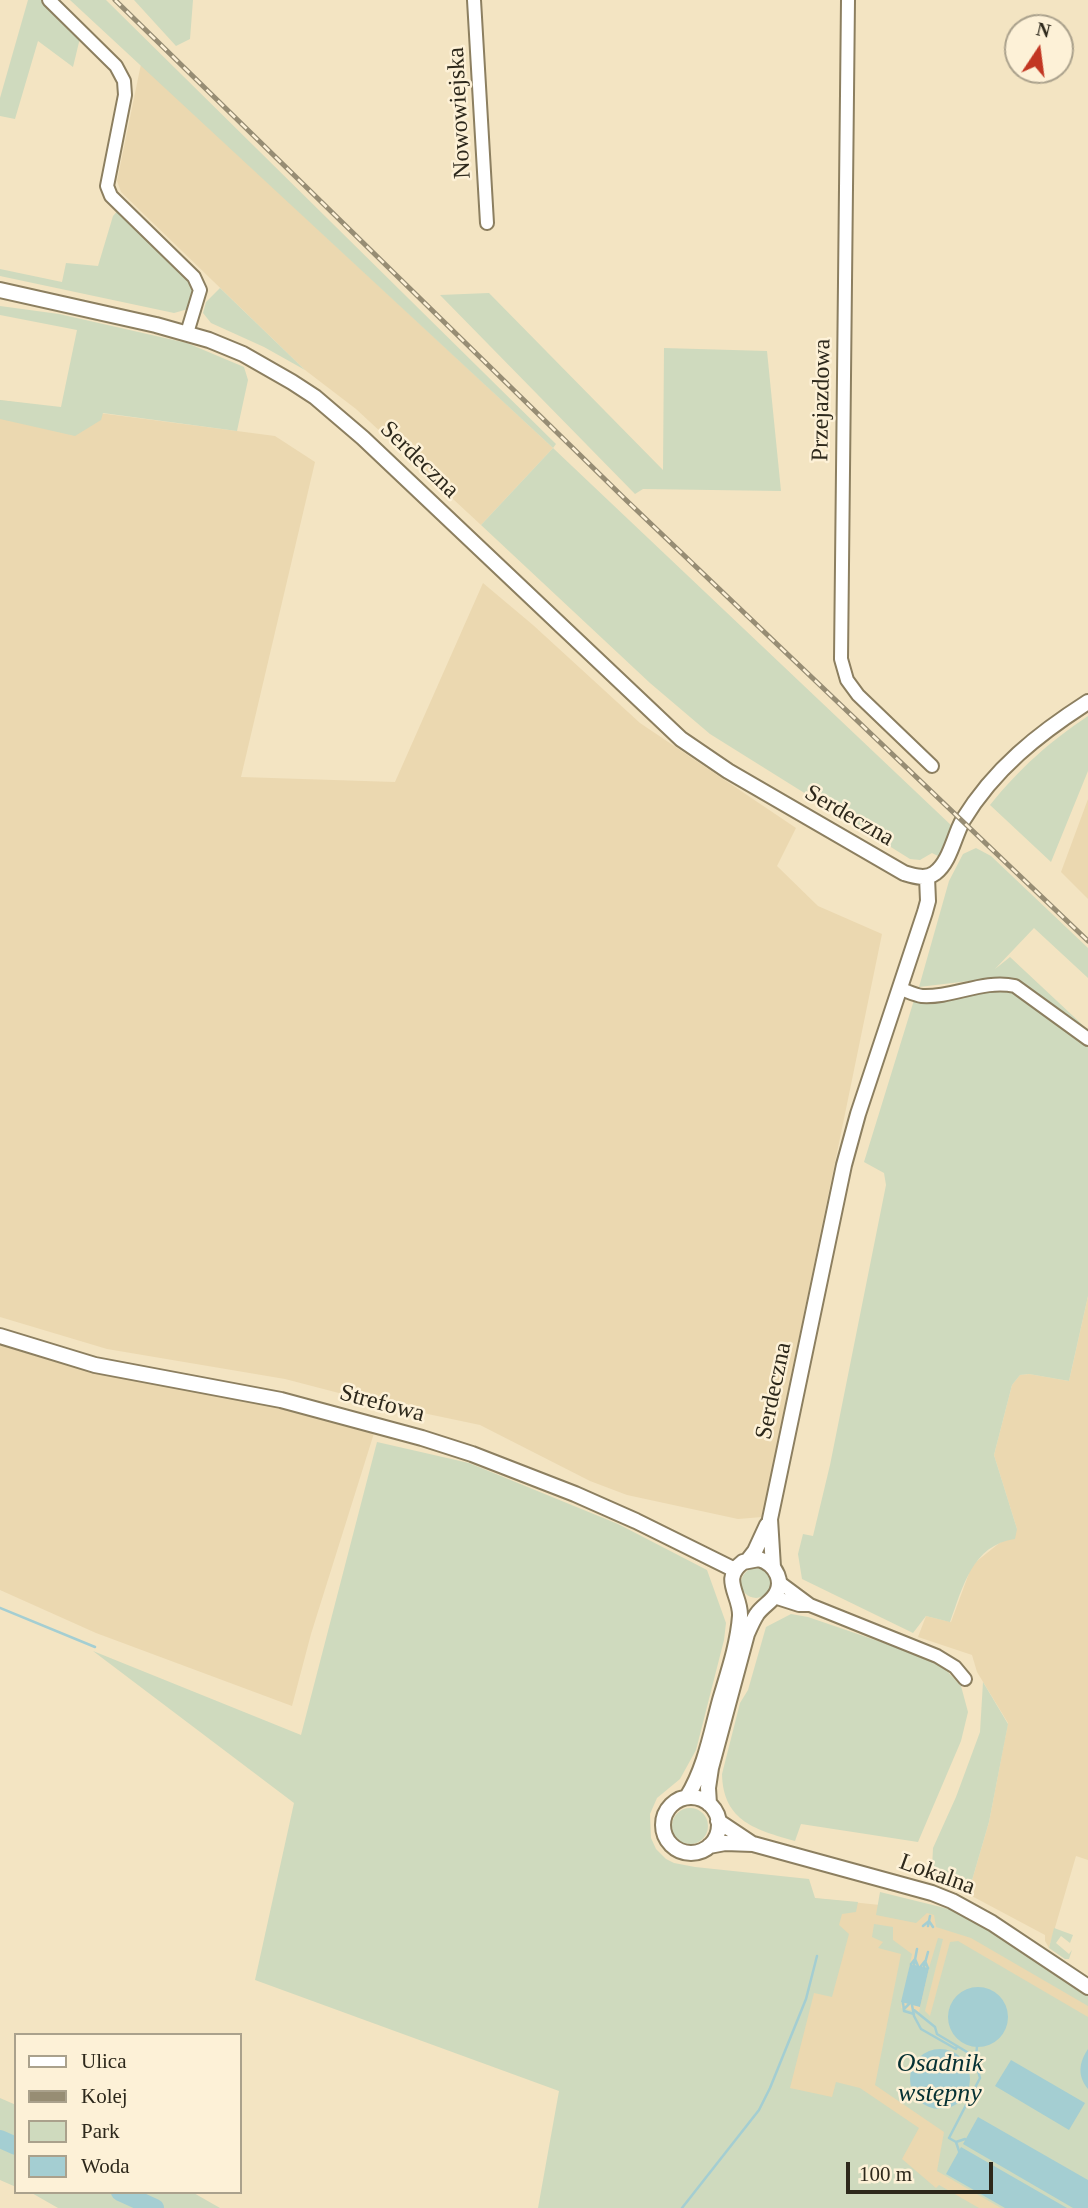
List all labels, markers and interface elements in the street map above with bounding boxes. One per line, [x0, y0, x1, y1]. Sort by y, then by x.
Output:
north arrow [1004, 14, 1074, 84]
text: N [1034, 18, 1052, 42]
street label: Nowowiejska [442, 46, 478, 180]
street label: Przejazdowa [807, 338, 837, 462]
street label: Serdeczna [374, 415, 464, 505]
street label: Serdeczna [799, 779, 899, 853]
street label: Serdeczna [750, 1340, 798, 1442]
street label: Strefowa [336, 1379, 428, 1429]
street label: Lokalna [895, 1848, 979, 1902]
legend [14, 2033, 242, 2194]
water label: Osadnik wstępny [897, 2048, 983, 2110]
text: Ulica [81, 2049, 126, 2073]
text: Kolej [81, 2084, 128, 2108]
text: Park [81, 2119, 120, 2143]
scale bar [850, 2148, 997, 2192]
text: Woda [81, 2154, 129, 2178]
text: 100 m [859, 2162, 912, 2186]

